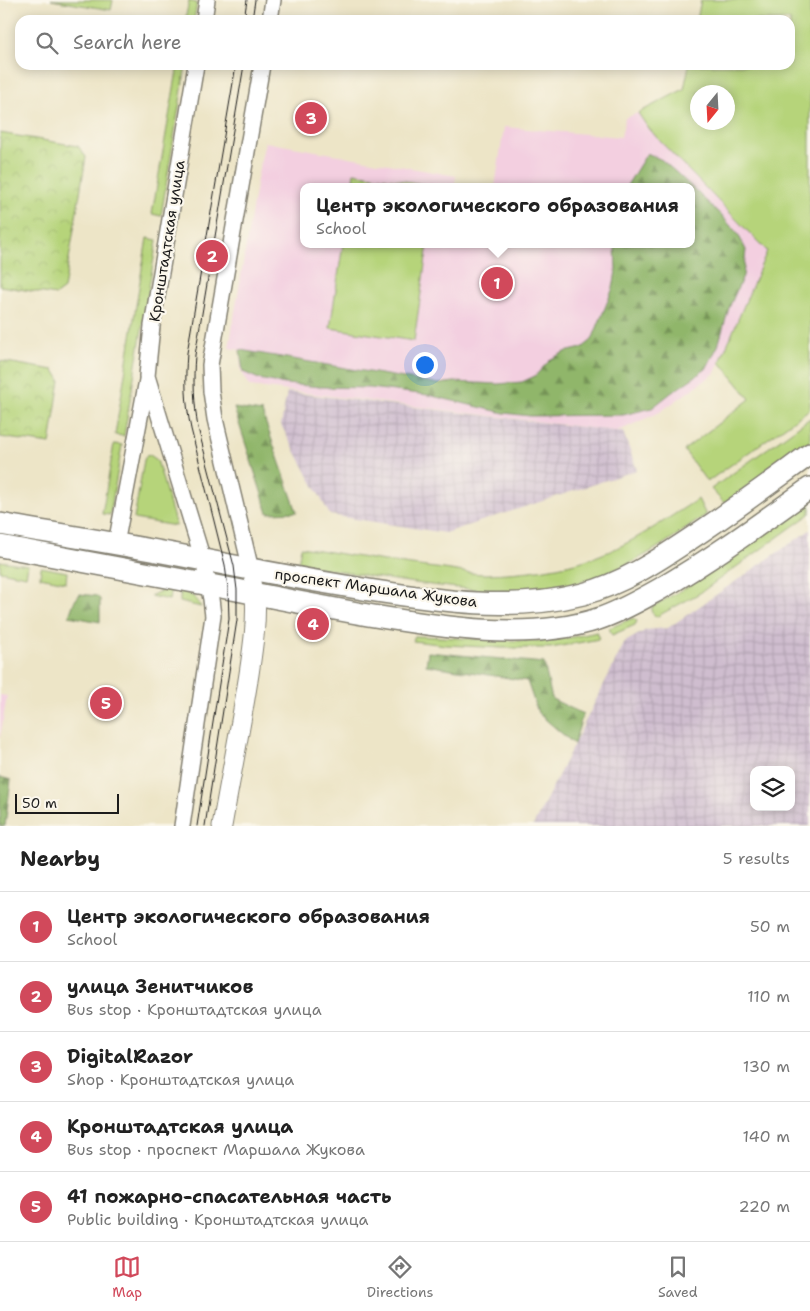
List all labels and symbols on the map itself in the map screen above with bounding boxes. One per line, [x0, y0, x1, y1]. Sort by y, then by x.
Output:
north arrow [690, 85, 735, 130]
pin: 3 [295, 99, 327, 137]
street label: Кронштадтская улица [144, 158, 190, 323]
pin: 2 [196, 237, 228, 275]
pin: 1 [481, 264, 513, 302]
your location [412, 352, 438, 378]
street label: проспект Маршала Жукова [273, 564, 479, 612]
pin: 4 [297, 605, 329, 643]
pin: 5 [90, 684, 122, 722]
scale bar [15, 791, 119, 814]

